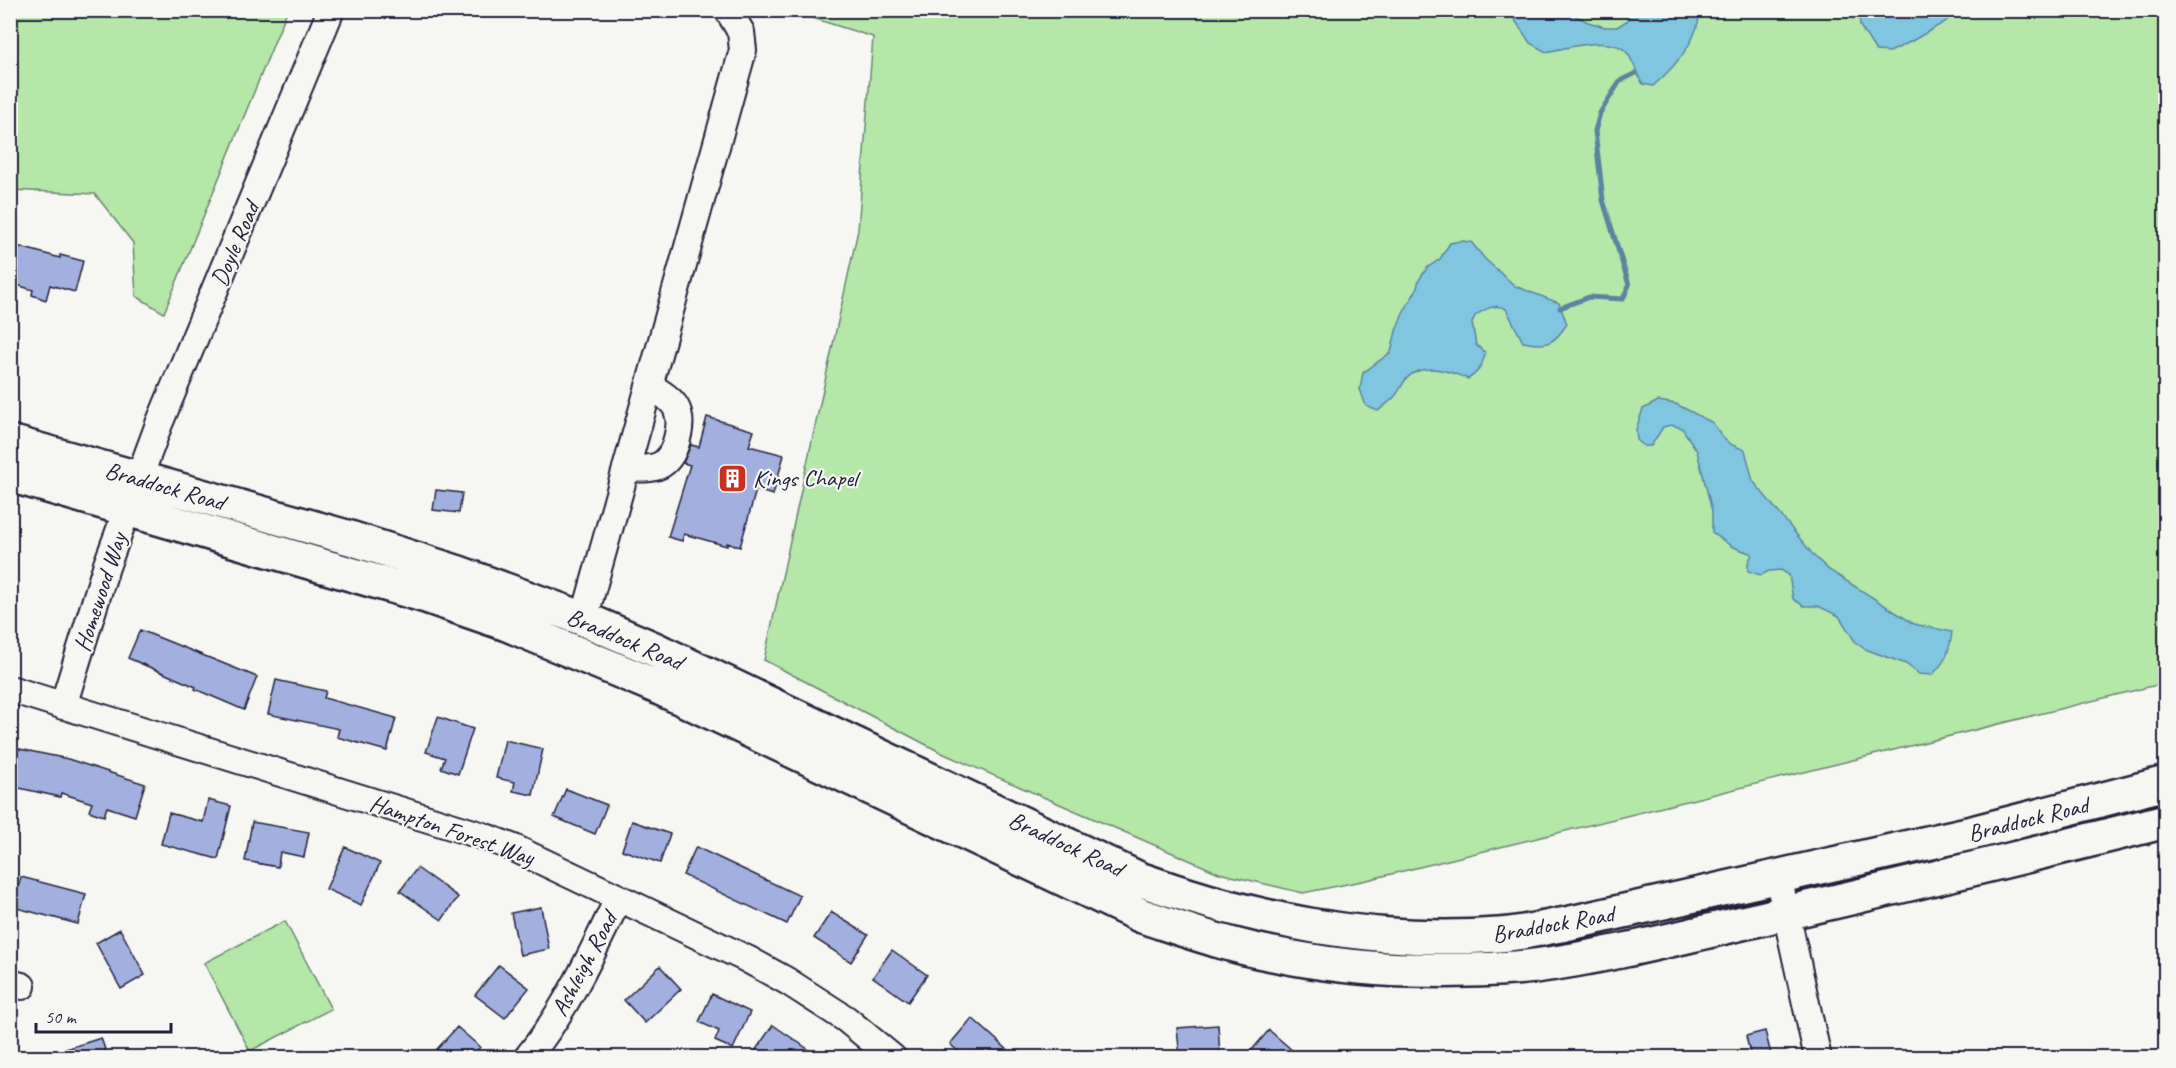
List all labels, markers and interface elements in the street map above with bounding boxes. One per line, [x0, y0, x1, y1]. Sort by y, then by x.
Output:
street label: Doyle Road [204, 194, 267, 291]
street label: Braddock Road [102, 455, 232, 518]
building icon: Kings Chapel [716, 462, 748, 494]
place label: Kings Chapel [753, 463, 861, 493]
street label: Homewood Way [67, 527, 134, 655]
street label: Braddock Road [563, 601, 691, 678]
street label: Hampton Forest Way [366, 788, 540, 873]
street label: Braddock Road [1965, 789, 2095, 848]
street label: Braddock Road [1004, 804, 1131, 885]
street label: Braddock Road [1490, 898, 1620, 949]
street label: Ashleigh Road [544, 904, 626, 1021]
scale bar [36, 996, 171, 1034]
text: 50 m [45, 1006, 78, 1028]

